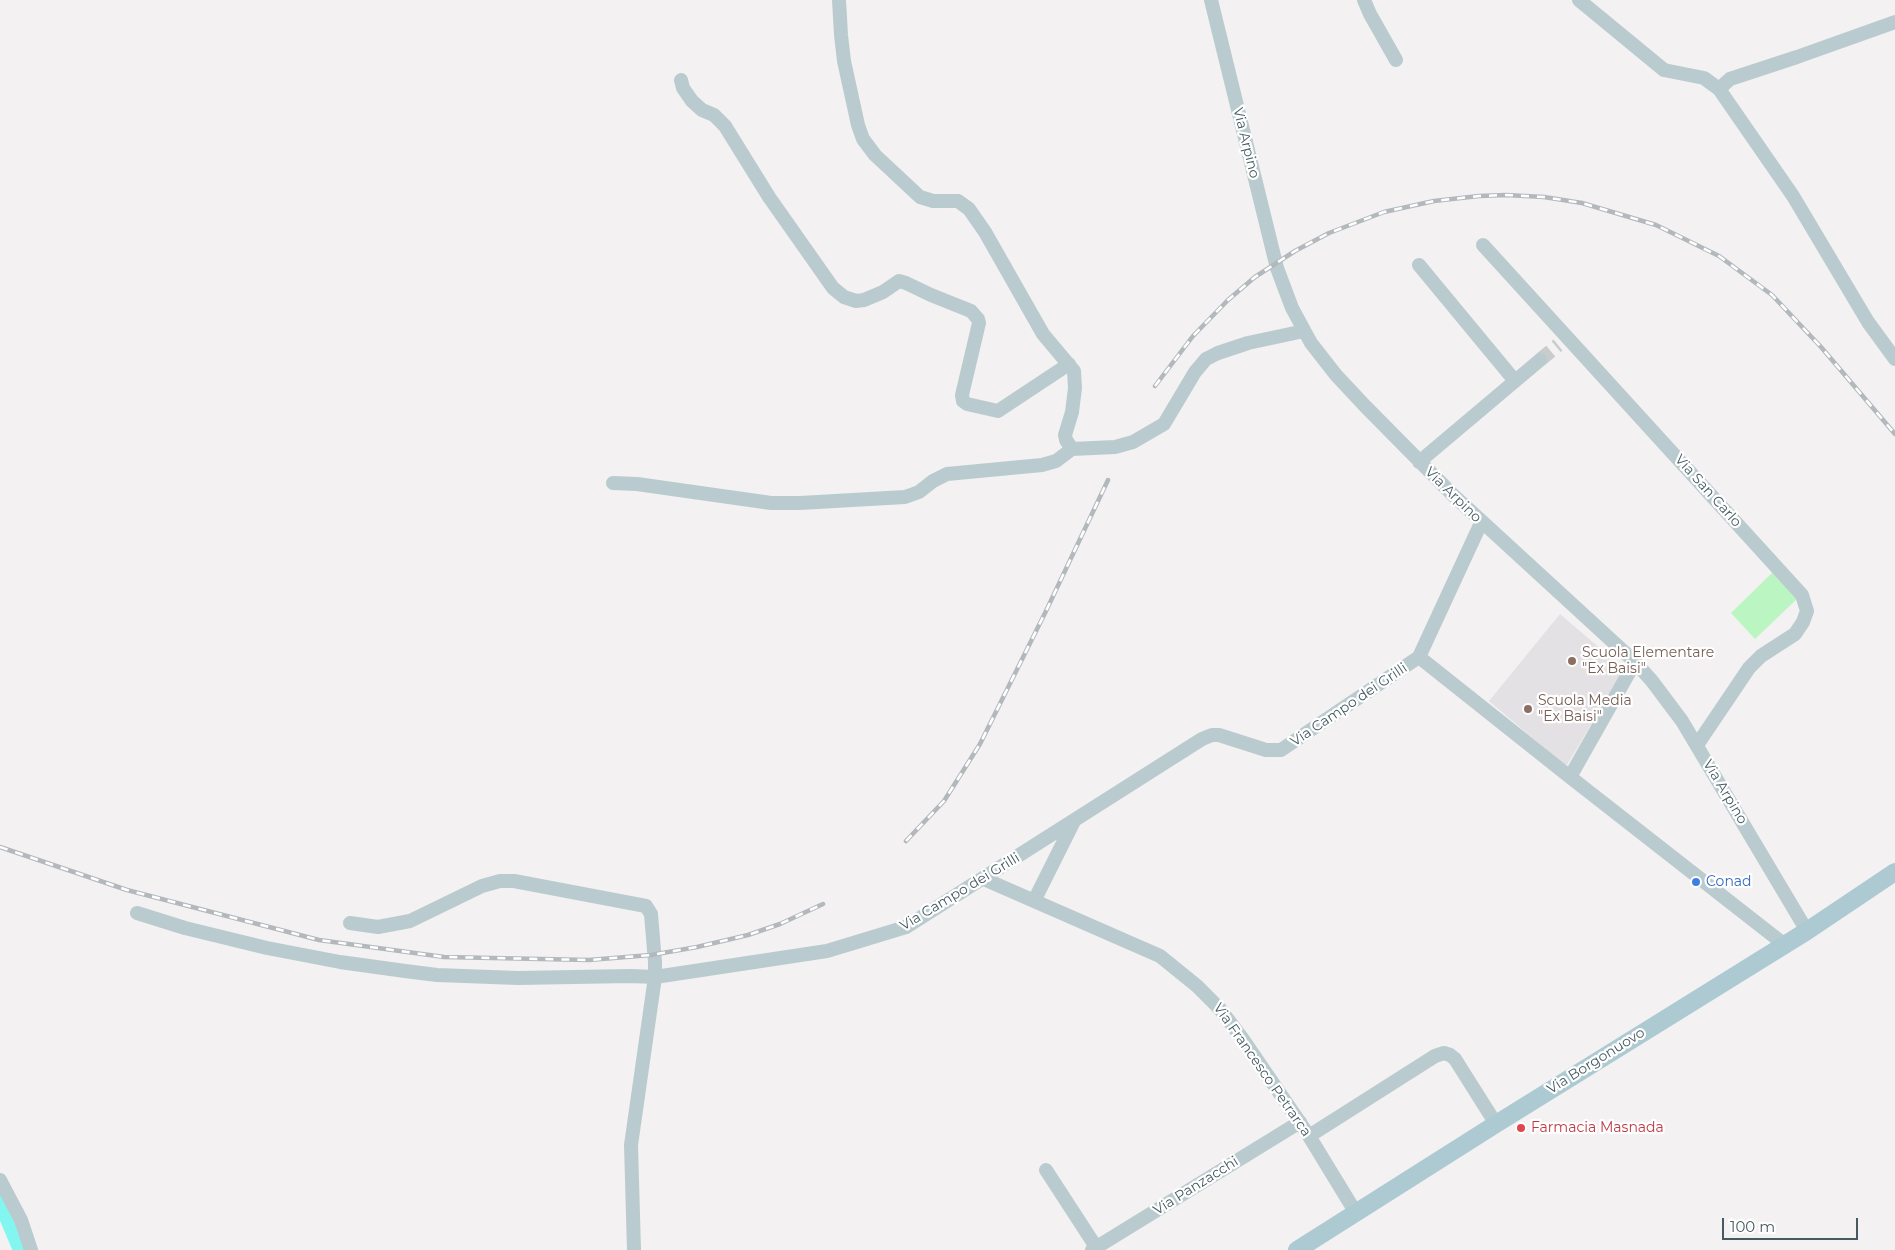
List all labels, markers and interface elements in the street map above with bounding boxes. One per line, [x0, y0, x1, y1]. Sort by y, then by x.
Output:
street label: Via Arpino [1229, 106, 1263, 180]
street label: Via San Carlo [1671, 451, 1745, 531]
street label: Via Arpino [1421, 464, 1485, 526]
place label: Scuola Elementare "Ex Baisi" [1582, 645, 1714, 678]
marker: Scuola Elementare "Ex Baisi" [1566, 655, 1578, 667]
street label: Via Campo dei Grilli [1288, 660, 1410, 750]
place label: Scuola Media "Ex Baisi" [1538, 693, 1632, 726]
marker: Scuola Media "Ex Baisi" [1522, 703, 1534, 715]
street label: Via Arpino [1699, 757, 1751, 827]
street label: Via Campo dei Grilli [897, 850, 1023, 934]
place label: Conad [1706, 874, 1752, 890]
marker: Conad [1690, 876, 1702, 888]
street label: Via Francesco Petrarca [1210, 1000, 1314, 1140]
street label: Via Borgonuovo [1544, 1024, 1648, 1098]
place label: Farmacia Masnada [1531, 1120, 1664, 1136]
marker: Farmacia Masnada [1515, 1122, 1527, 1134]
street label: Via Panzacchi [1150, 1153, 1242, 1219]
scale bar [1725, 1208, 1861, 1240]
text: 100 m [1730, 1217, 1775, 1236]

